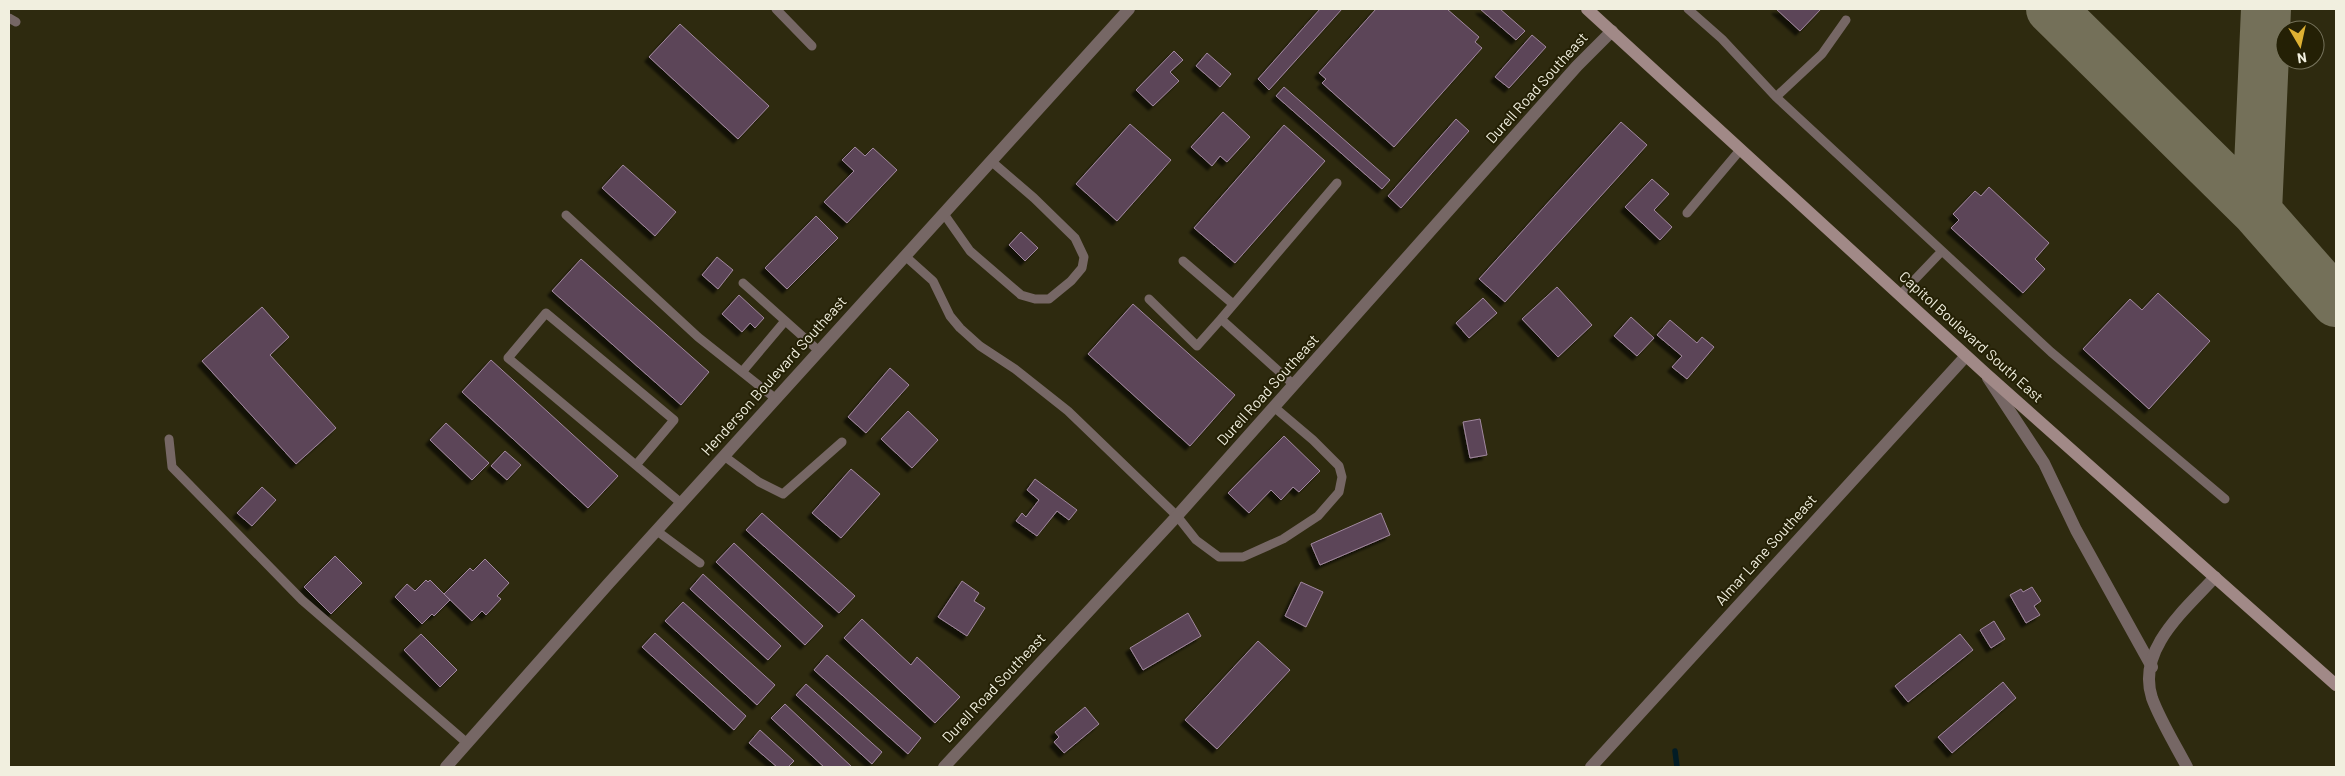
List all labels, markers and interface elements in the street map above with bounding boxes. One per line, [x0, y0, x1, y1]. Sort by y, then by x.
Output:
north arrow [2275, 20, 2325, 70]
street label: Durell Road Southeast [1482, 28, 1591, 147]
text: N [2296, 49, 2308, 67]
street label: Capitol Boulevard South East [1896, 267, 2047, 406]
street label: Henderson Boulevard Southeast [697, 292, 850, 459]
street label: Durell Road Southeast [1213, 330, 1322, 449]
street label: Almar Lane Southeast [1711, 490, 1820, 608]
street label: Durell Road Southeast [938, 629, 1049, 746]

